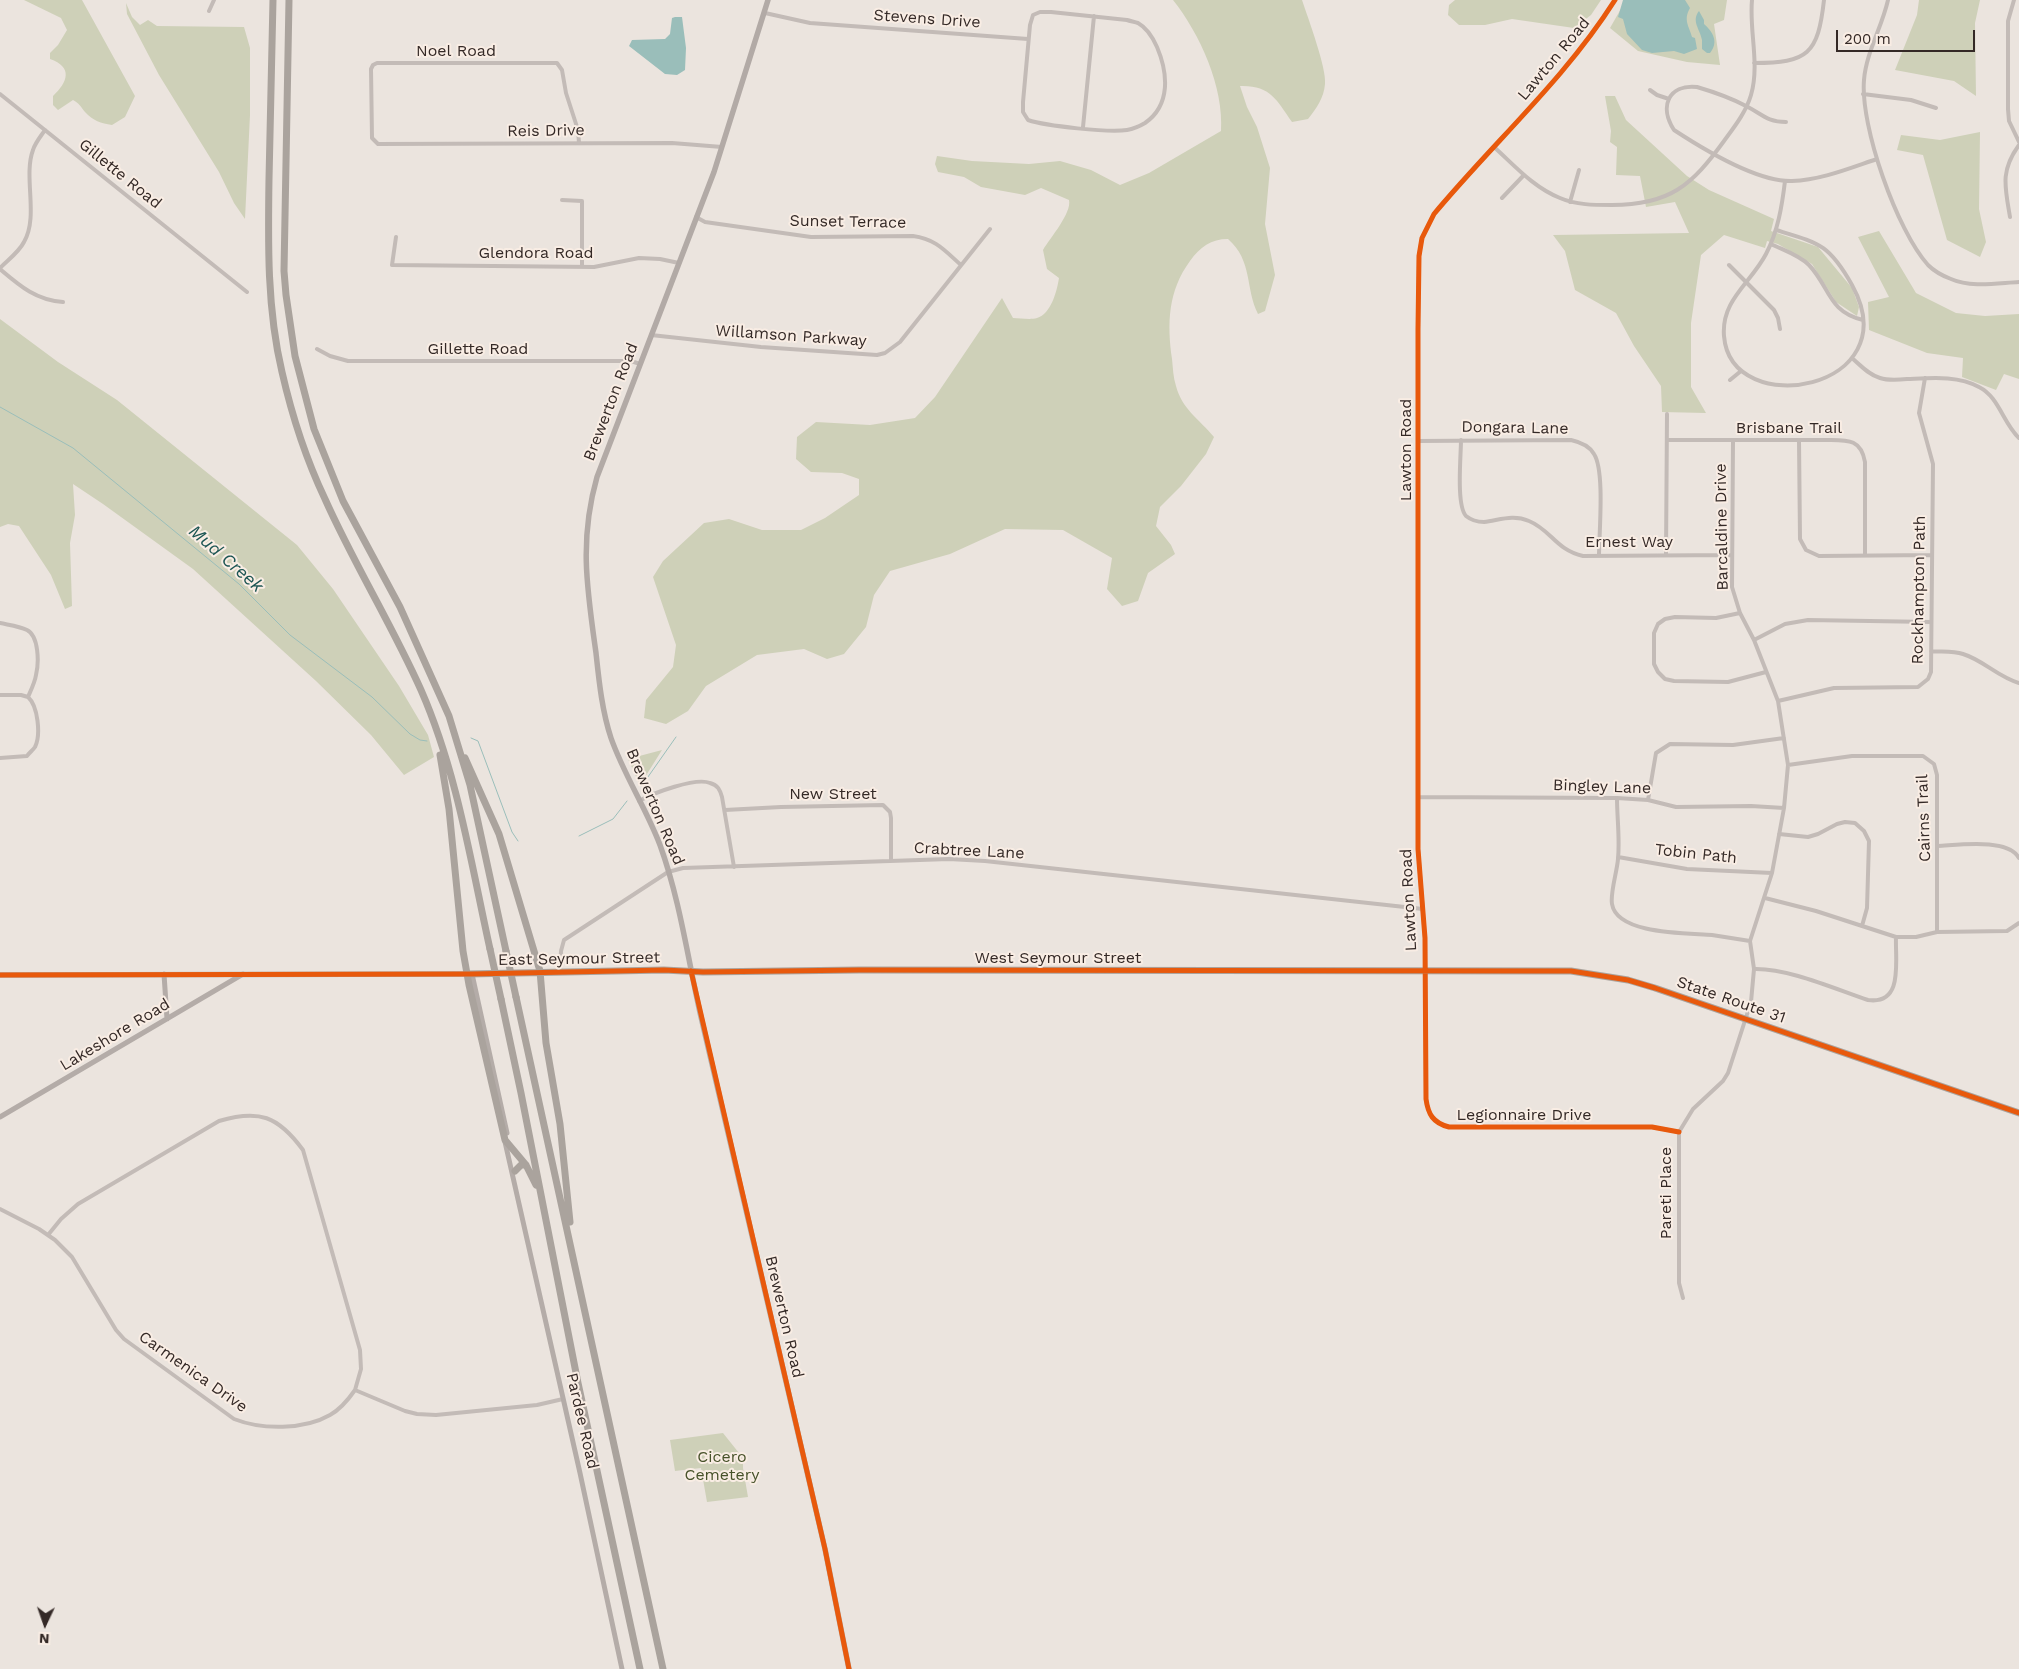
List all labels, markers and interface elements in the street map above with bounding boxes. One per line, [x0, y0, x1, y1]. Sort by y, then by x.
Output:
street label: Stevens Drive [873, 6, 981, 32]
street label: Lawton Road [1514, 14, 1594, 104]
scale bar [1839, 20, 1978, 52]
text: 200 m [1844, 30, 1891, 48]
street label: Noel Road [416, 41, 496, 61]
street label: Reis Drive [507, 121, 585, 141]
street label: Gillette Road [75, 135, 165, 213]
street label: Sunset Terrace [789, 211, 907, 233]
street label: Glendora Road [478, 243, 594, 263]
street label: Willamson Parkway [715, 321, 867, 351]
street label: Gillette Road [428, 339, 528, 359]
street label: Brewerton Road [580, 340, 642, 464]
street label: Lawton Road [1396, 399, 1416, 501]
street label: Dongara Lane [1461, 417, 1569, 439]
street label: Brisbane Trail [1736, 418, 1842, 438]
street label: Barcaldine Drive [1711, 463, 1733, 591]
street label: Rockhampton Path [1908, 515, 1930, 665]
water label: Mud Creek [184, 521, 268, 597]
street label: Ernest Way [1585, 532, 1673, 552]
street label: Brewerton Road [622, 746, 688, 868]
street label: Cairns Trail [1913, 774, 1935, 862]
street label: Bingley Lane [1553, 776, 1651, 798]
street label: New Street [789, 784, 877, 804]
street label: Crabtree Lane [913, 839, 1025, 863]
street label: Tobin Path [1654, 840, 1738, 868]
street label: Lawton Road [1397, 848, 1421, 952]
street label: East Seymour Street [498, 948, 660, 970]
street label: West Seymour Street [975, 948, 1141, 968]
street label: State Route 31 [1674, 972, 1788, 1028]
street label: Lakeshore Road [57, 995, 173, 1075]
street label: Legionnaire Drive [1457, 1105, 1591, 1125]
street label: Pareti Place [1656, 1147, 1676, 1239]
street label: Brewerton Road [761, 1254, 807, 1380]
street label: Carmenica Drive [135, 1327, 251, 1417]
street label: Pardee Road [562, 1371, 602, 1471]
park label: Cicero Cemetery [684, 1447, 760, 1485]
north arrow [20, 1599, 70, 1649]
text: N [39, 1631, 50, 1647]

